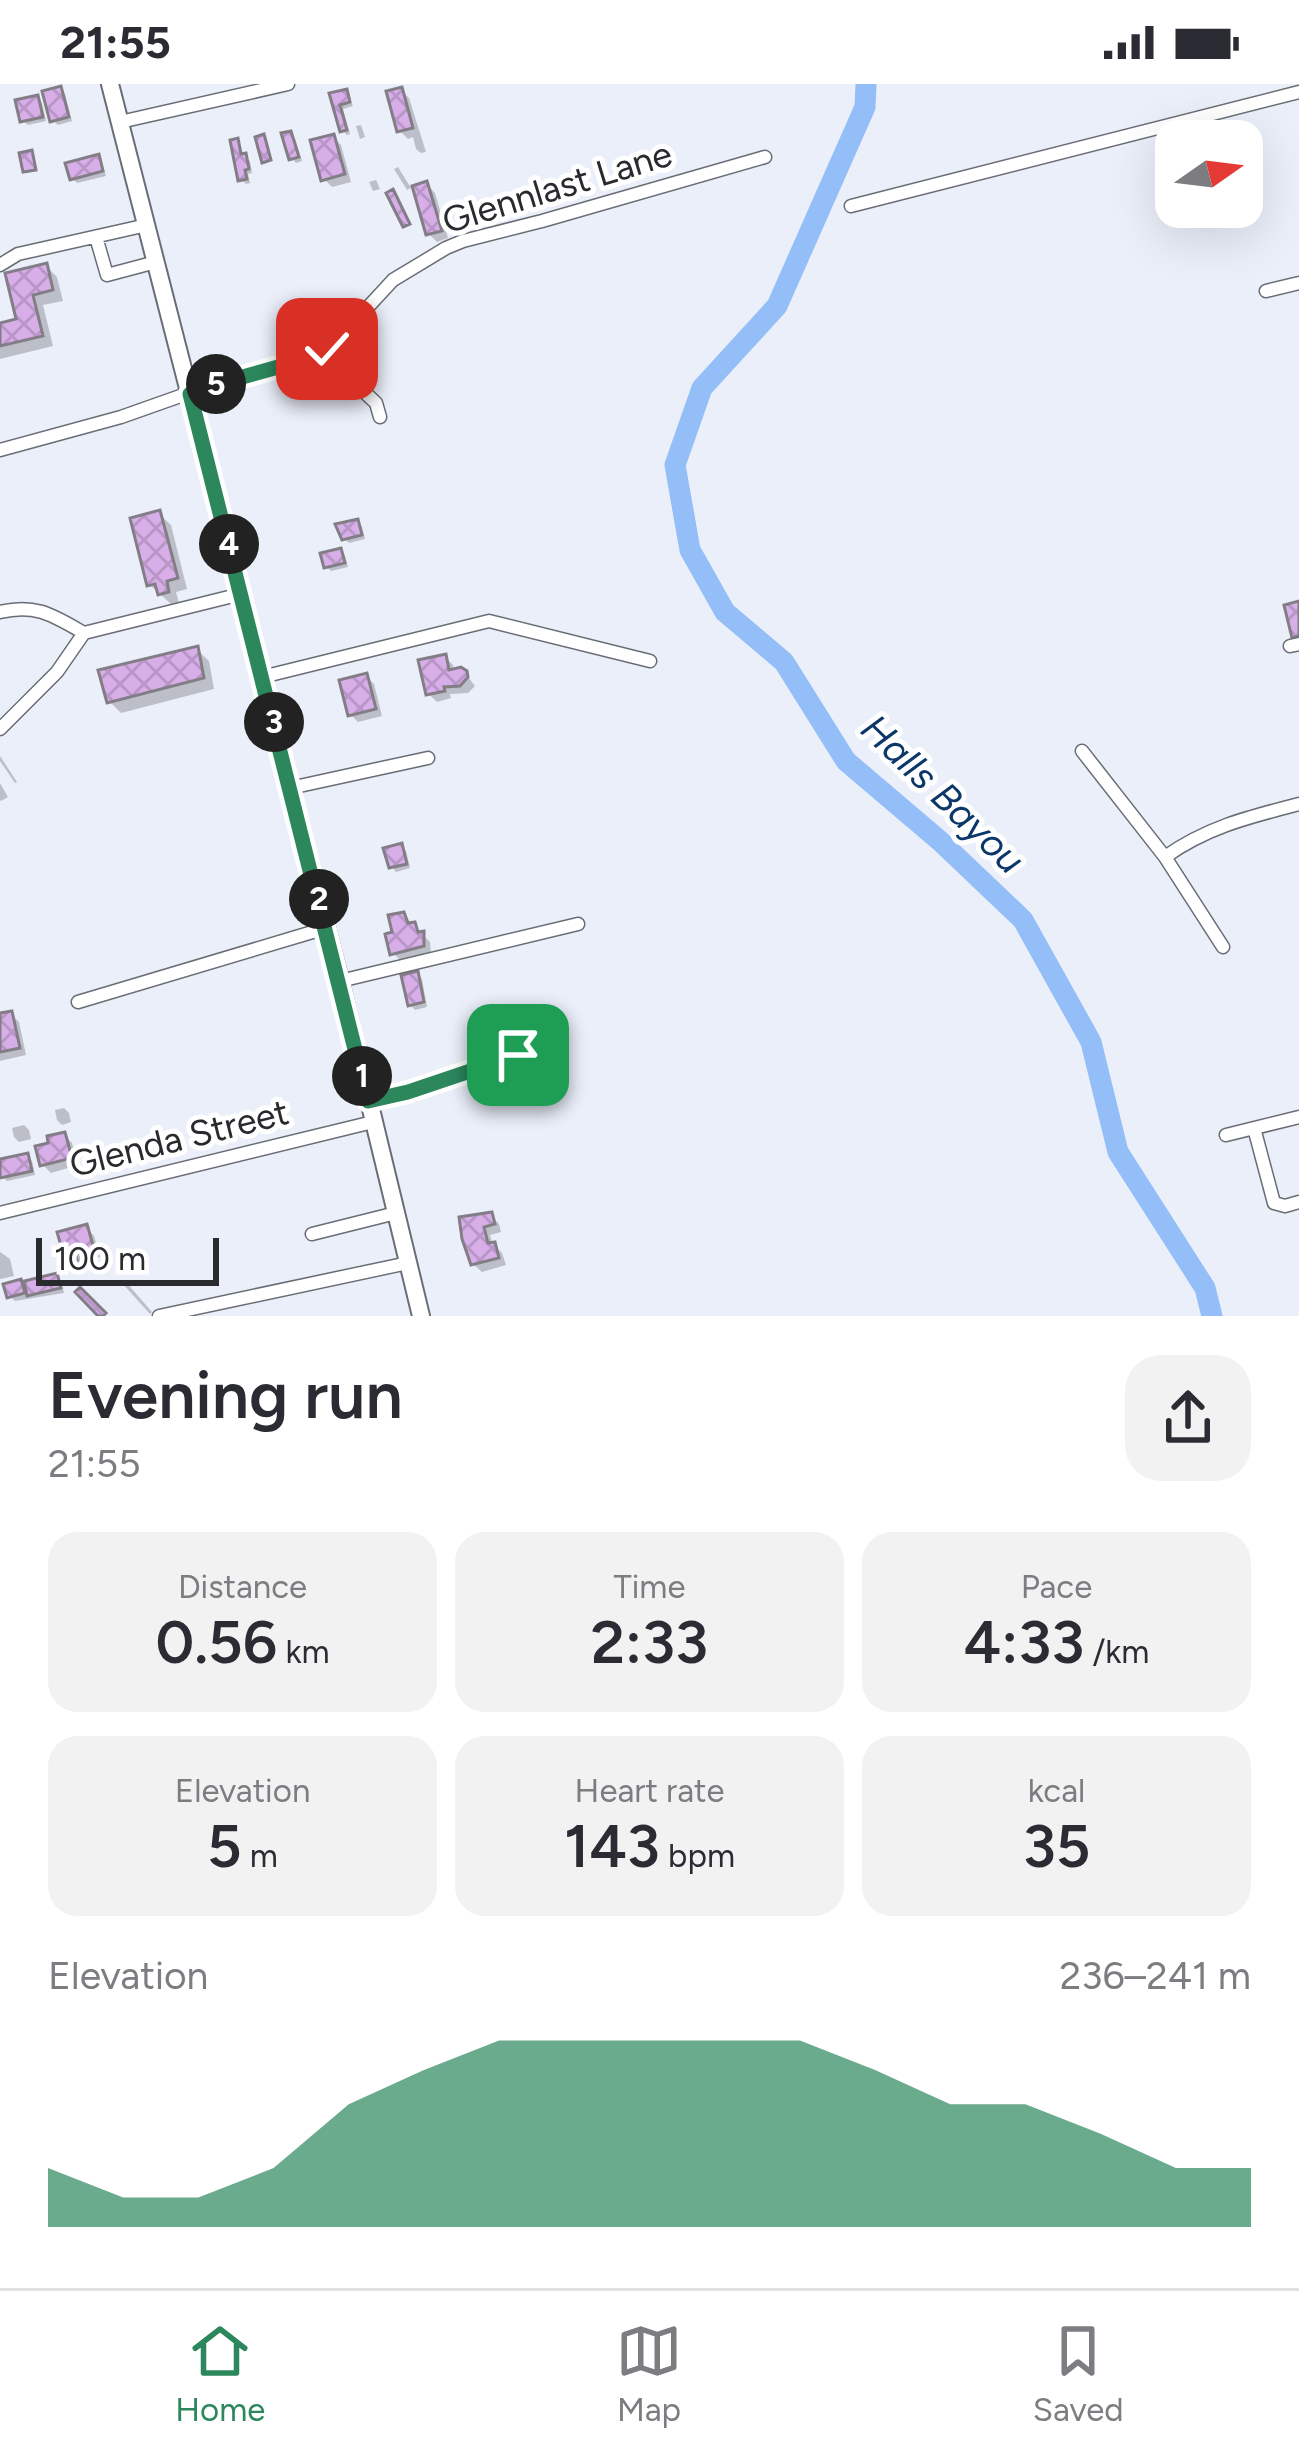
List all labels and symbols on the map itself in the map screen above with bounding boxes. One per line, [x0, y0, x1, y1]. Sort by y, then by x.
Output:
north arrow [1155, 120, 1263, 228]
street label: Glennlast Lane [437, 132, 677, 242]
pin [276, 298, 378, 400]
pin: 5 [186, 354, 246, 414]
pin: 4 [199, 514, 259, 574]
pin: 3 [244, 692, 304, 752]
water label: Halls Bayou [852, 705, 1034, 883]
pin: 2 [289, 869, 349, 929]
pin [467, 1004, 569, 1106]
pin: 1 [332, 1046, 392, 1106]
street label: Glenda Street [65, 1090, 293, 1186]
scale bar [36, 1232, 219, 1285]

